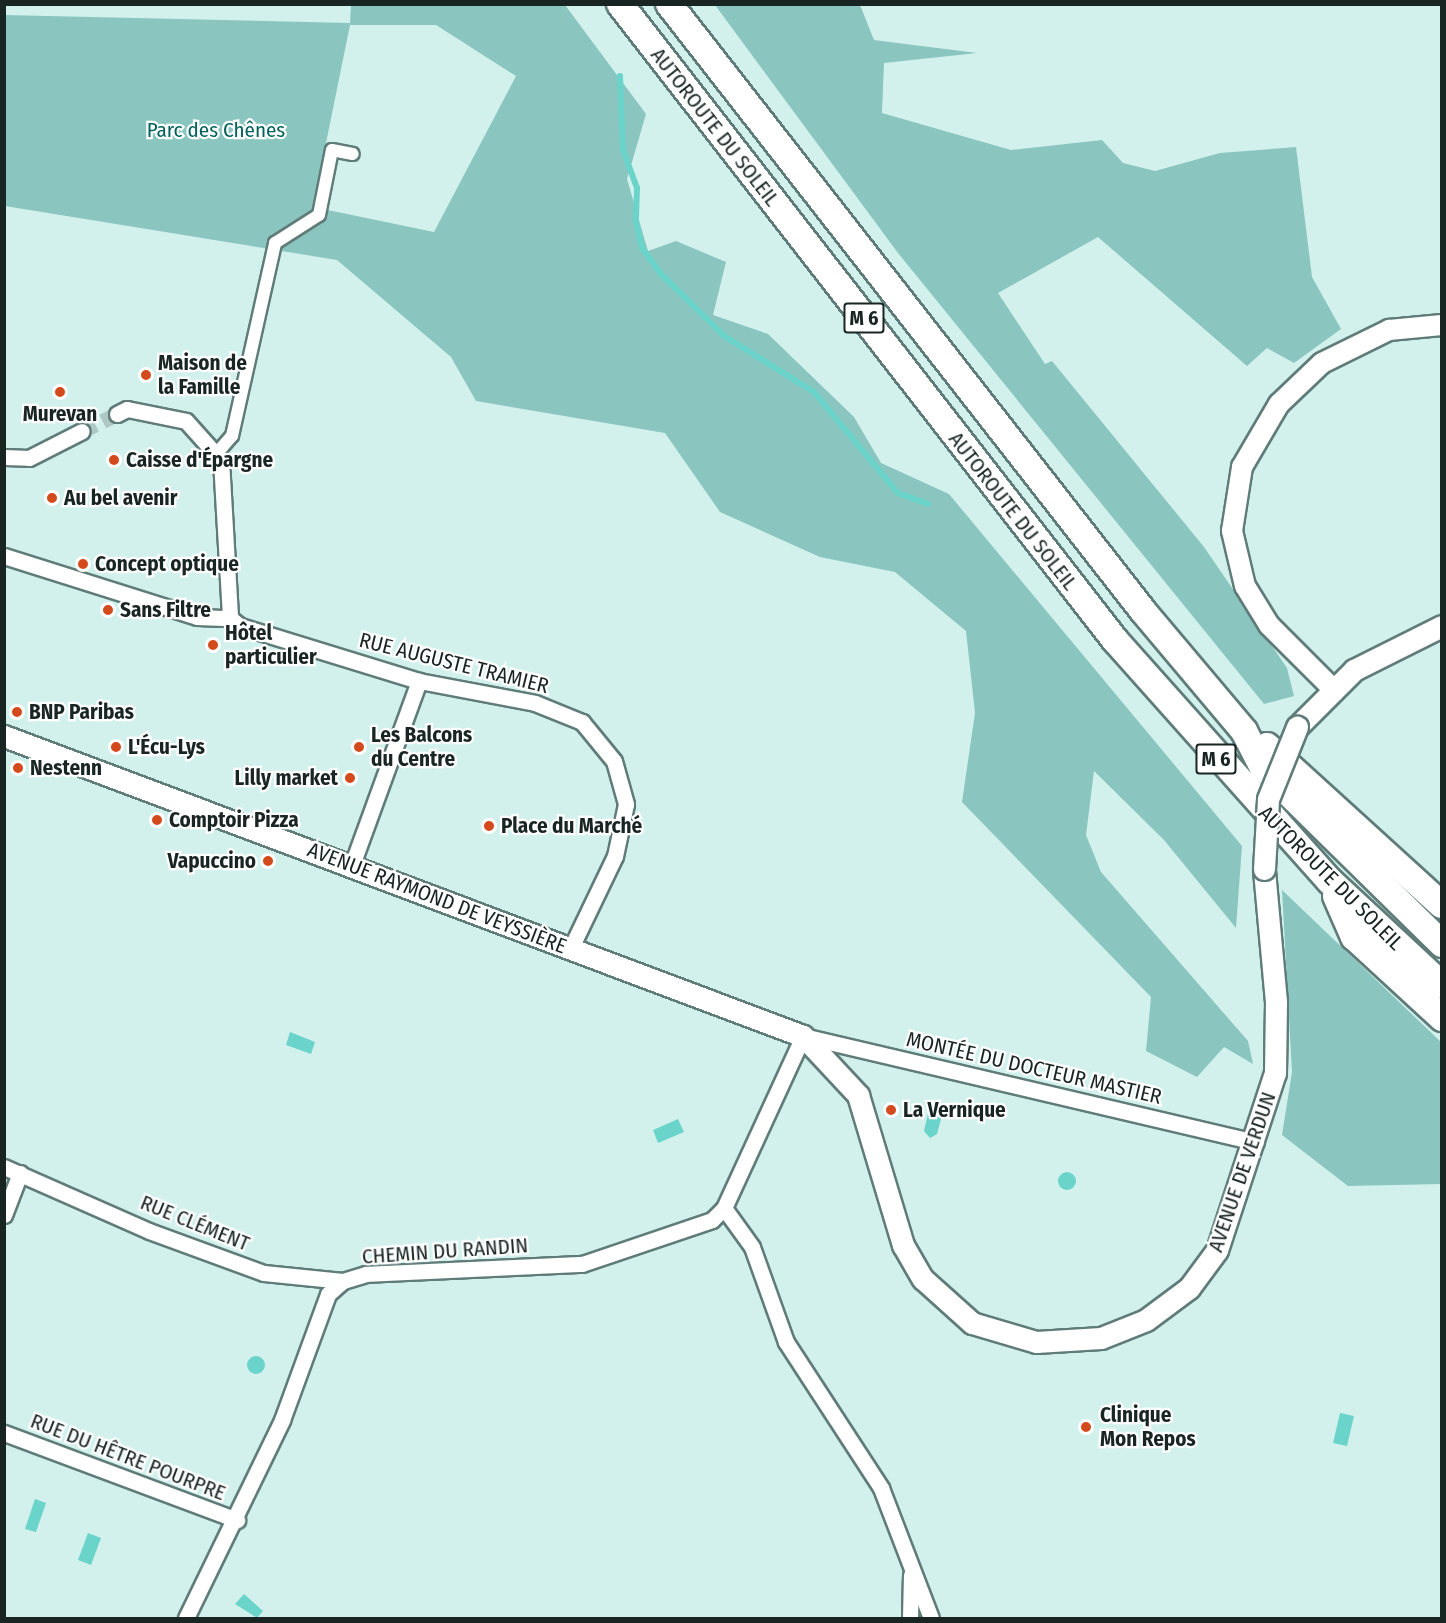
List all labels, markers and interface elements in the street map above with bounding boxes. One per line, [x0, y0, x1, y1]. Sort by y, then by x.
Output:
street label: AUTOROUTE DU SOLEIL [645, 43, 785, 211]
park label: Parc des Chênes [147, 117, 285, 143]
road number: M 6 [843, 301, 885, 335]
place label: Maison de la Famille [158, 350, 247, 400]
marker: Maison de la Famille [139, 368, 153, 382]
marker: Murevan [53, 385, 67, 399]
place label: Murevan [23, 401, 97, 427]
street label: AUTOROUTE DU SOLEIL [943, 427, 1083, 595]
place label: Caisse d'Épargne [126, 447, 273, 473]
marker: Caisse d'Épargne [107, 453, 121, 467]
place label: Au bel avenir [64, 485, 177, 511]
marker: Au bel avenir [45, 491, 59, 505]
place label: Concept optique [95, 551, 239, 577]
marker: Concept optique [76, 557, 90, 571]
place label: Sans Filtre [120, 597, 211, 623]
marker: Sans Filtre [101, 603, 115, 617]
place label: Hôtel particulier [225, 620, 317, 670]
street label: RUE AUGUSTE TRAMIER [357, 627, 551, 699]
marker: Hôtel particulier [206, 638, 220, 652]
place label: BNP Paribas [29, 699, 134, 725]
marker: BNP Paribas [10, 705, 24, 719]
place label: Les Balcons du Centre [371, 722, 472, 772]
place label: L'Écu-Lys [128, 734, 205, 760]
marker: L'Écu-Lys [109, 740, 123, 754]
marker: Les Balcons du Centre [352, 740, 366, 754]
road number: M 6 [1195, 742, 1237, 776]
place label: Nestenn [30, 755, 102, 781]
marker: Nestenn [11, 761, 25, 775]
place label: Lilly market [235, 765, 338, 791]
marker: Lilly market [343, 771, 357, 785]
street label: AUTOROUTE DU SOLEIL [1254, 801, 1408, 955]
place label: Comptoir Pizza [169, 807, 299, 833]
marker: Comptoir Pizza [150, 813, 164, 827]
place label: Place du Marché [501, 813, 642, 839]
marker: Place du Marché [482, 819, 496, 833]
street label: AVENUE RAYMOND DE VEYSSIÈRE [304, 837, 570, 959]
place label: Vapuccino [168, 848, 256, 874]
marker: Vapuccino [261, 854, 275, 868]
street label: MONTÉE DU DOCTEUR MASTIER [904, 1026, 1164, 1110]
street label: AVENUE DE VERDUN [1203, 1089, 1281, 1255]
place label: La Vernique [903, 1097, 1006, 1123]
marker: La Vernique [884, 1103, 898, 1117]
street label: RUE CLÉMENT [137, 1190, 253, 1256]
street label: CHEMIN DU RANDIN [361, 1233, 529, 1269]
place label: Clinique Mon Repos [1100, 1402, 1196, 1452]
street label: RUE DU HÊTRE POURPRE [27, 1408, 229, 1506]
marker: Clinique Mon Repos [1077, 1418, 1095, 1436]

